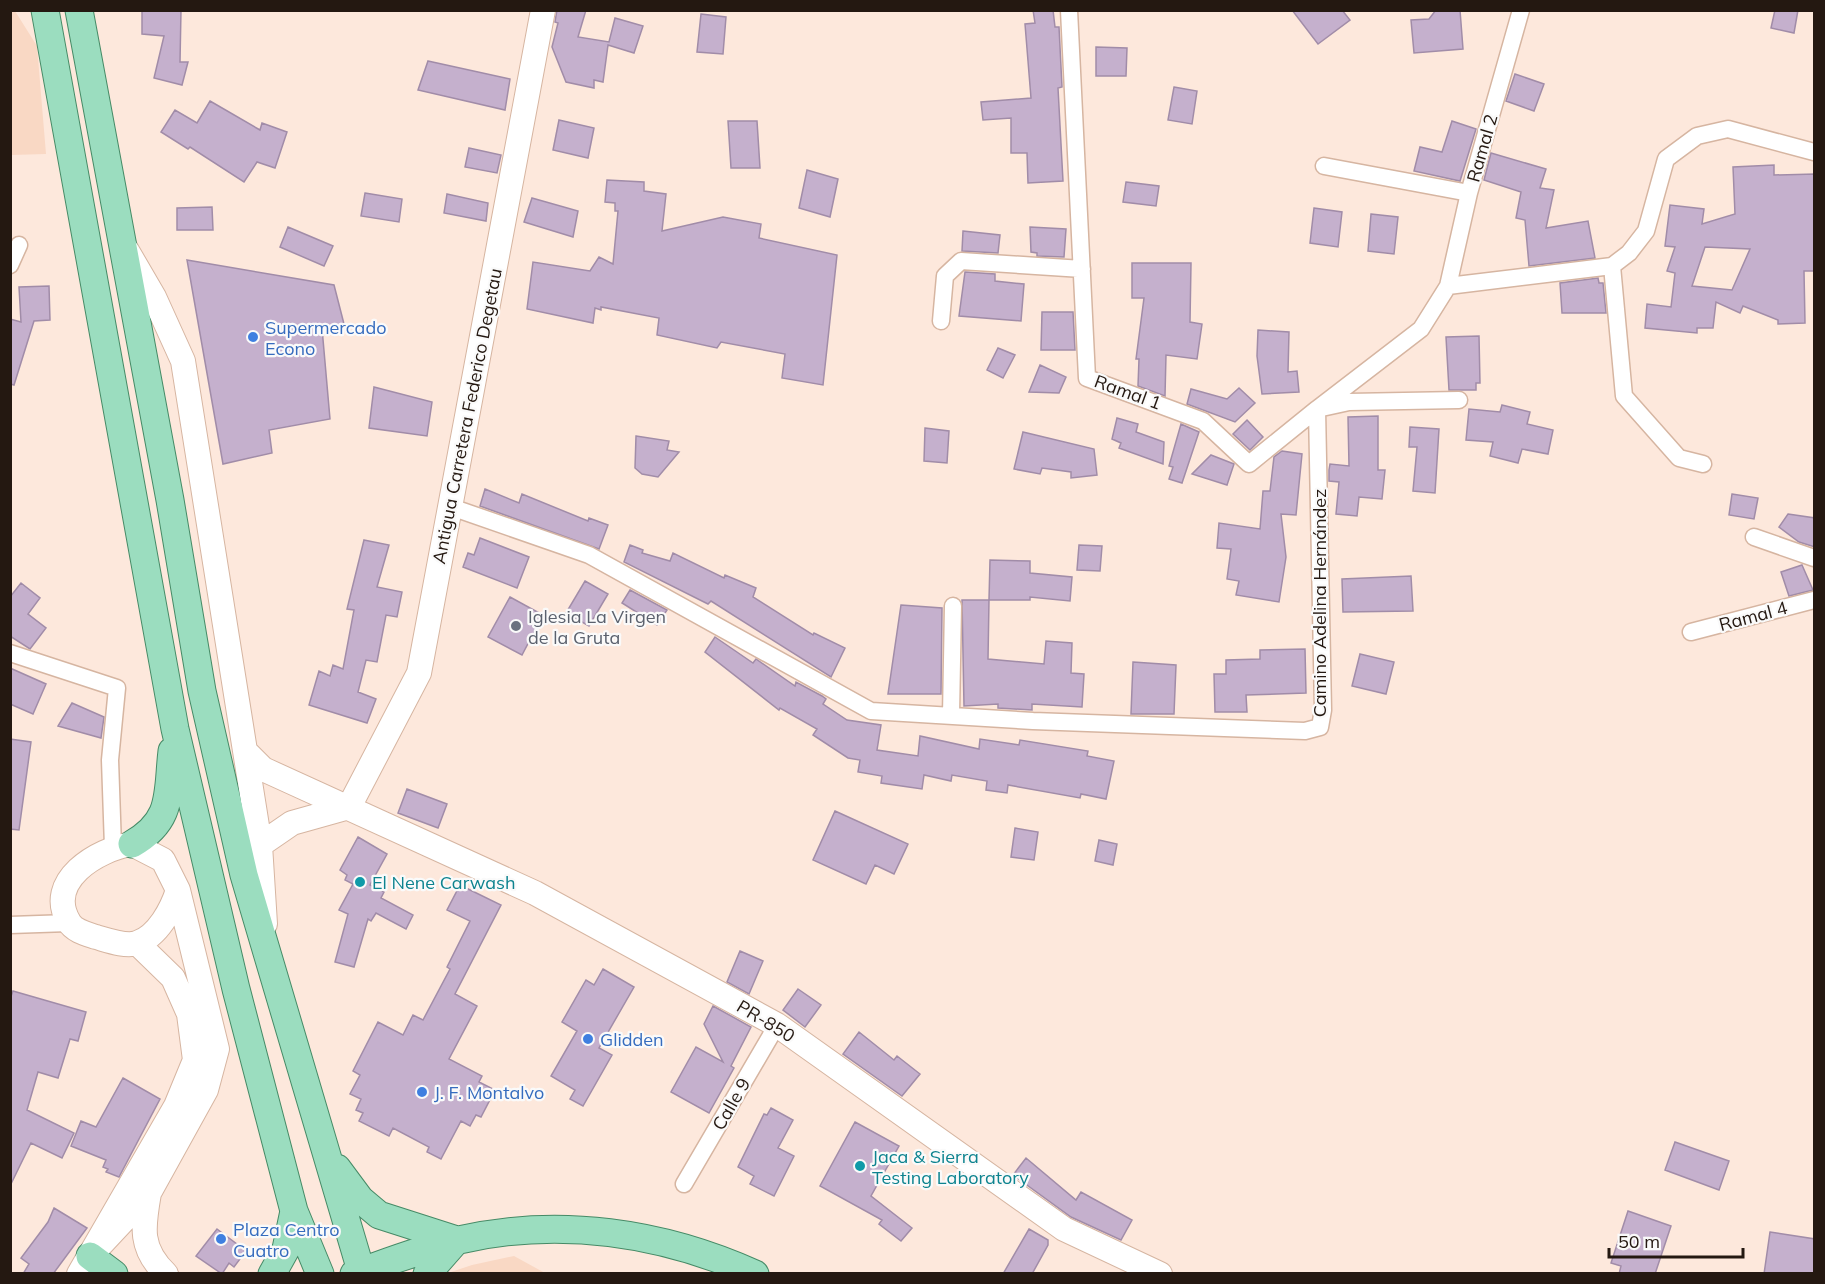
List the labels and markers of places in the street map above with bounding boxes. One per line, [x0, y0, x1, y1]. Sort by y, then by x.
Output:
place label: Supermercado Econo [265, 316, 386, 360]
marker: Supermercado Econo [246, 330, 260, 344]
place label: Iglesia La Virgen de la Gruta [528, 605, 666, 649]
marker: Iglesia La Virgen de la Gruta [509, 619, 523, 633]
place label: El Nene Carwash [372, 871, 515, 894]
marker: El Nene Carwash [353, 875, 367, 889]
place label: Glidden [600, 1028, 664, 1051]
marker: Glidden [581, 1032, 595, 1046]
place label: J. F. Montalvo [434, 1081, 544, 1104]
marker: J. F. Montalvo [415, 1085, 429, 1099]
place label: Jaca & Sierra Testing Laboratory [872, 1145, 1029, 1189]
marker: Jaca & Sierra Testing Laboratory [853, 1159, 867, 1173]
place label: Plaza Centro Cuatro [233, 1218, 340, 1262]
marker: Plaza Centro Cuatro [214, 1232, 228, 1246]

